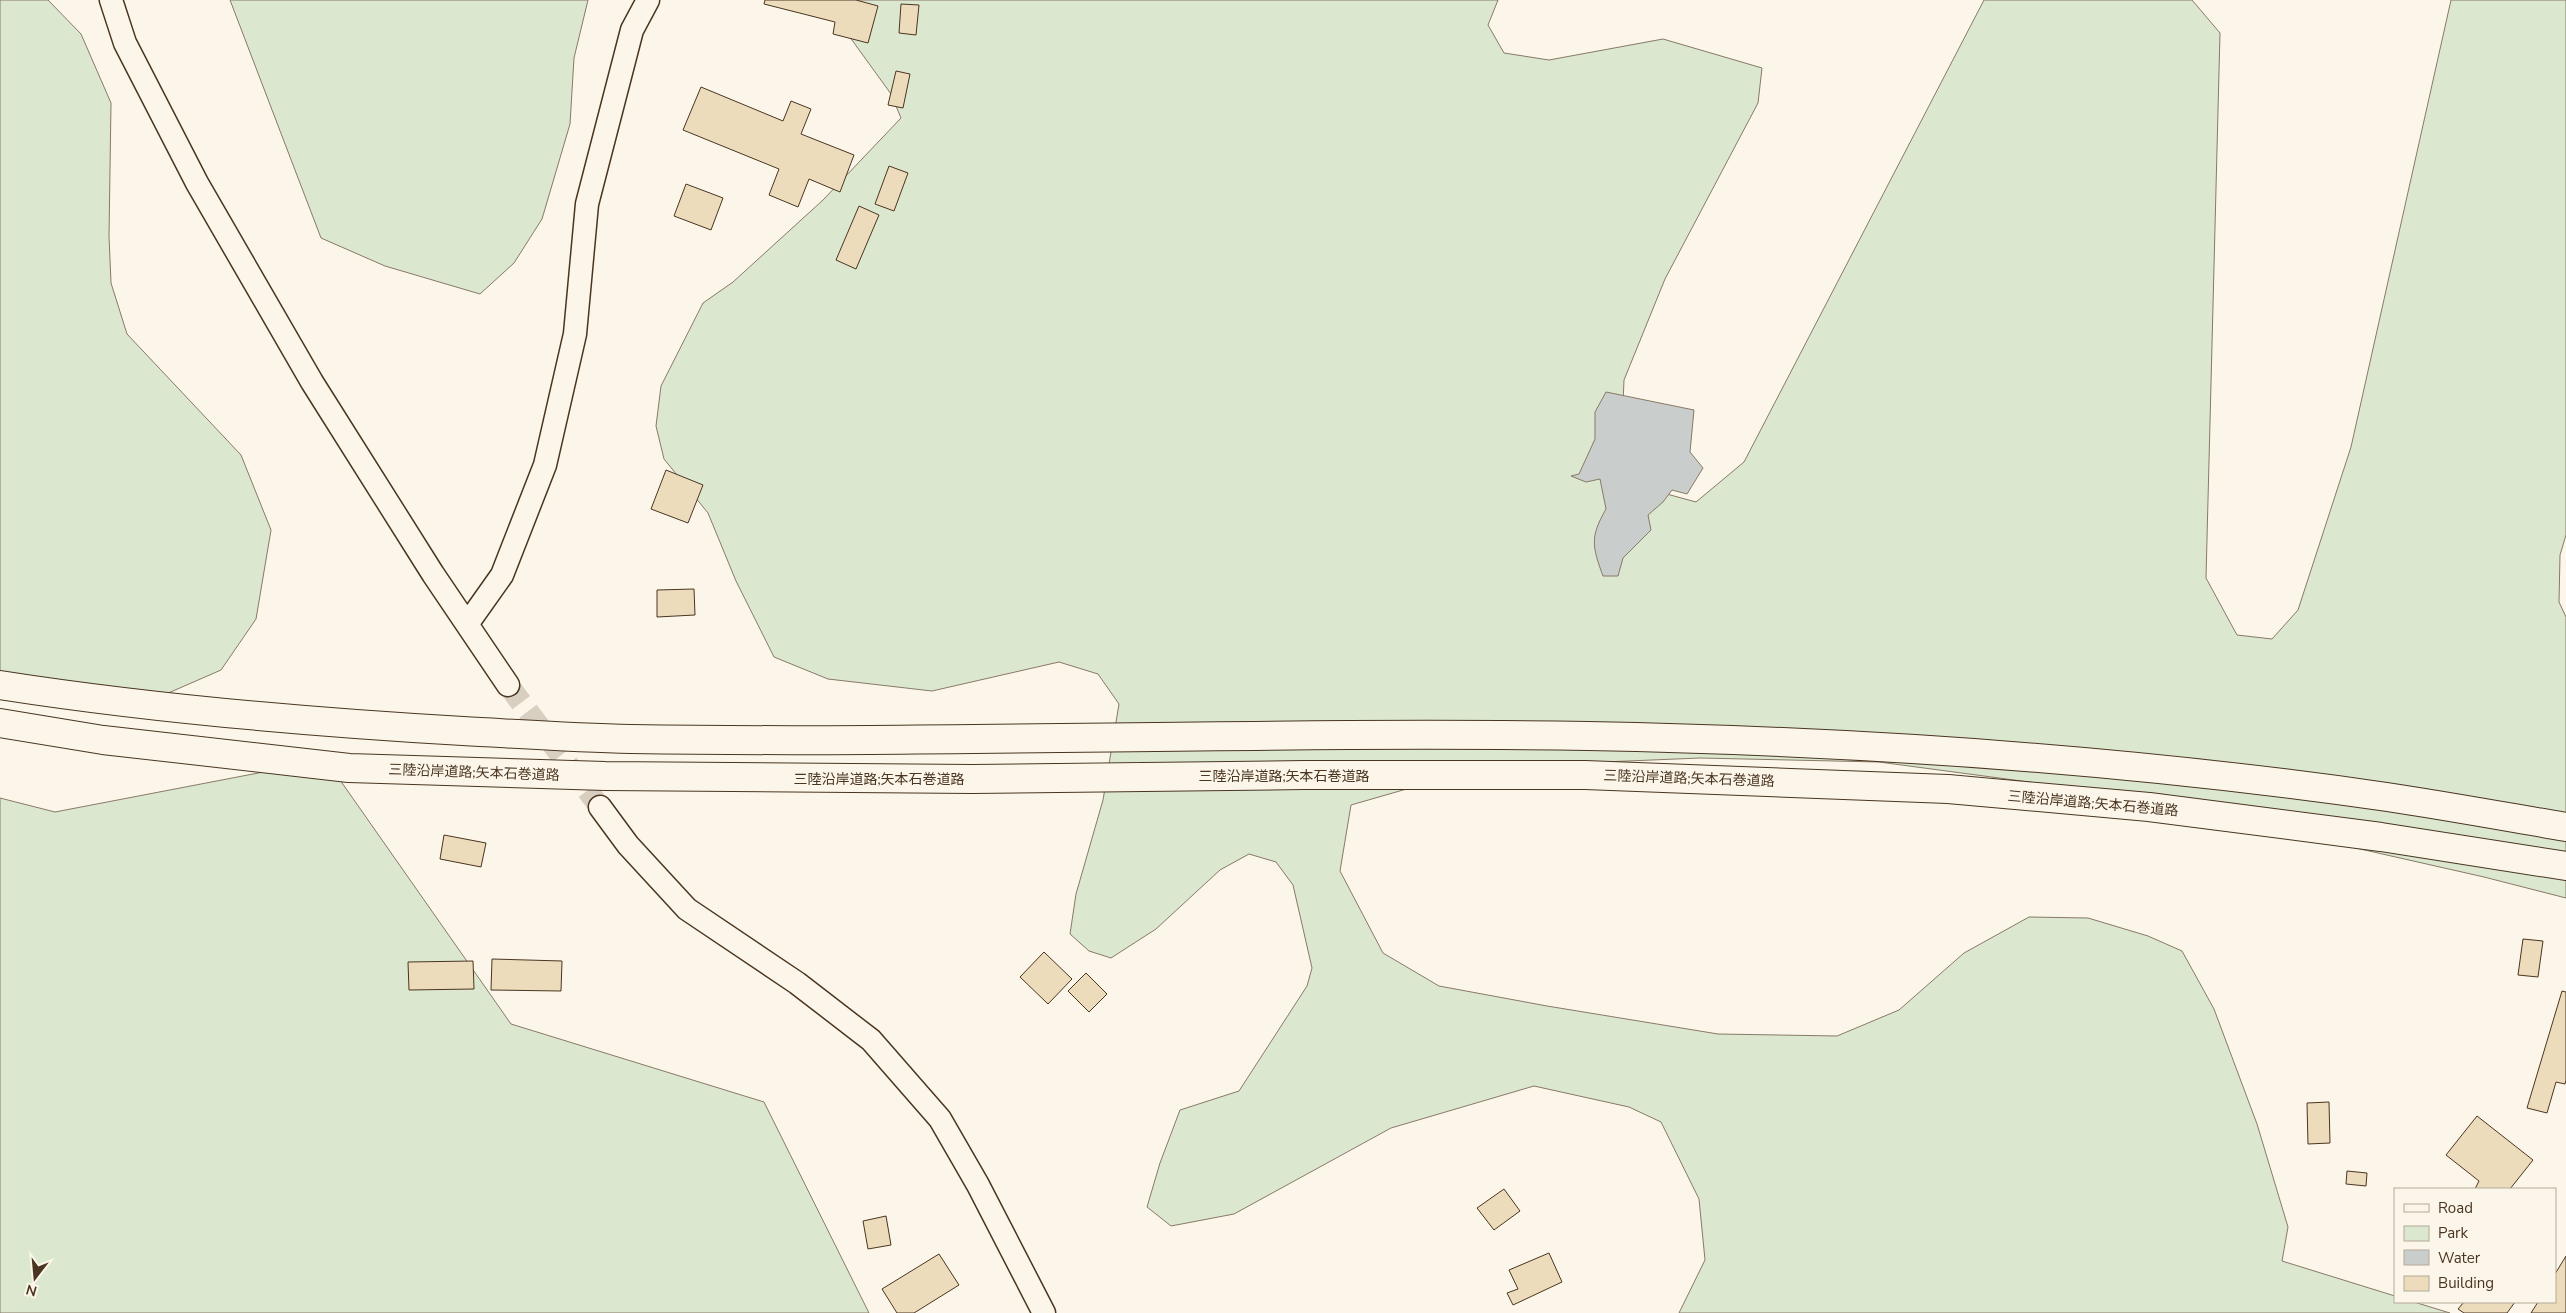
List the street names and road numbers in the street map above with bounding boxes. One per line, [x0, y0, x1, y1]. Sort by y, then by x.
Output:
street label: 三陸沿岸道路;矢本石巻道路 [388, 760, 560, 785]
street label: 三陸沿岸道路;矢本石巻道路 [1603, 766, 1775, 791]
street label: 三陸沿岸道路;矢本石巻道路 [1198, 767, 1370, 786]
street label: 三陸沿岸道路;矢本石巻道路 [793, 770, 965, 789]
street label: 三陸沿岸道路;矢本石巻道路 [2007, 787, 2179, 820]

